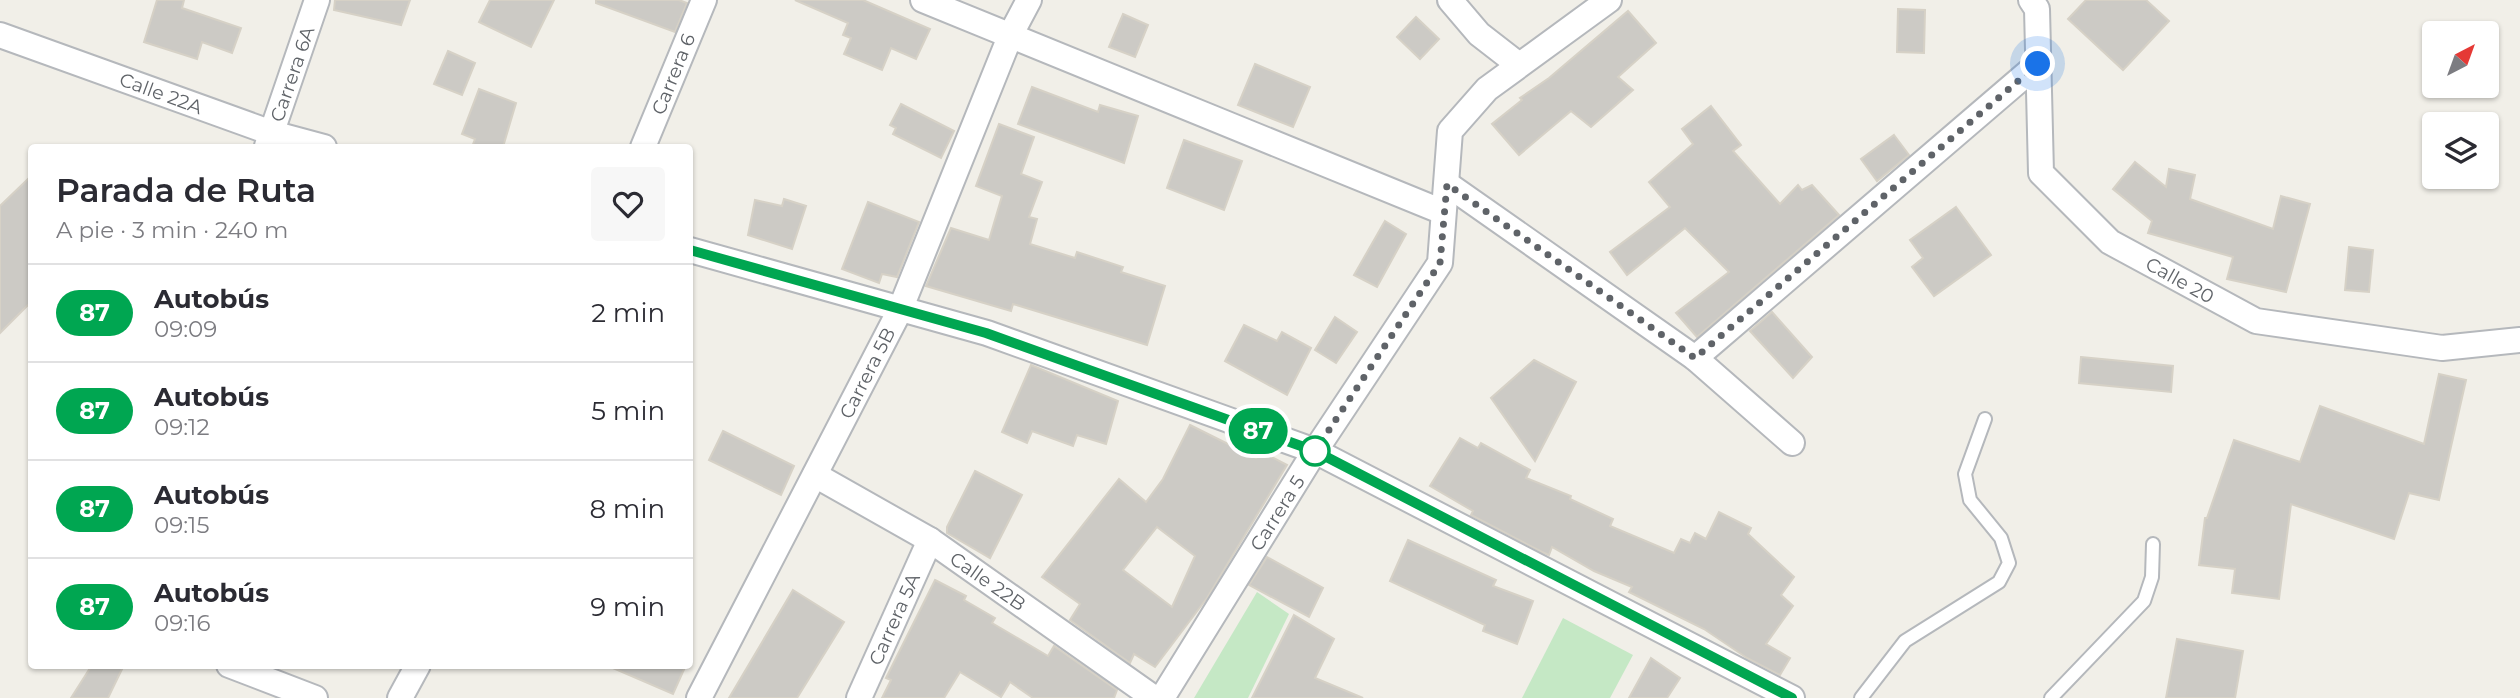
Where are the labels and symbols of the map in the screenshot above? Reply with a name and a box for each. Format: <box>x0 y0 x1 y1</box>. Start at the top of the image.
north arrow <box>2422 21 2499 98</box>
street label: Carrera 6A <box>265 23 320 125</box>
street label: Carrera 6 <box>647 30 700 118</box>
your location <box>2020 46 2055 81</box>
street label: Calle 22A <box>116 68 206 119</box>
street label: Calle 20 <box>2142 252 2218 309</box>
street label: Carrera 5B <box>835 324 900 423</box>
line badge: 87 <box>1226 408 1290 454</box>
unlabelled marker <box>1300 436 1330 466</box>
street label: Carrera 5 <box>1245 471 1310 555</box>
street label: Calle 22B <box>945 547 1030 616</box>
street label: Carrera 5A <box>864 569 925 669</box>

